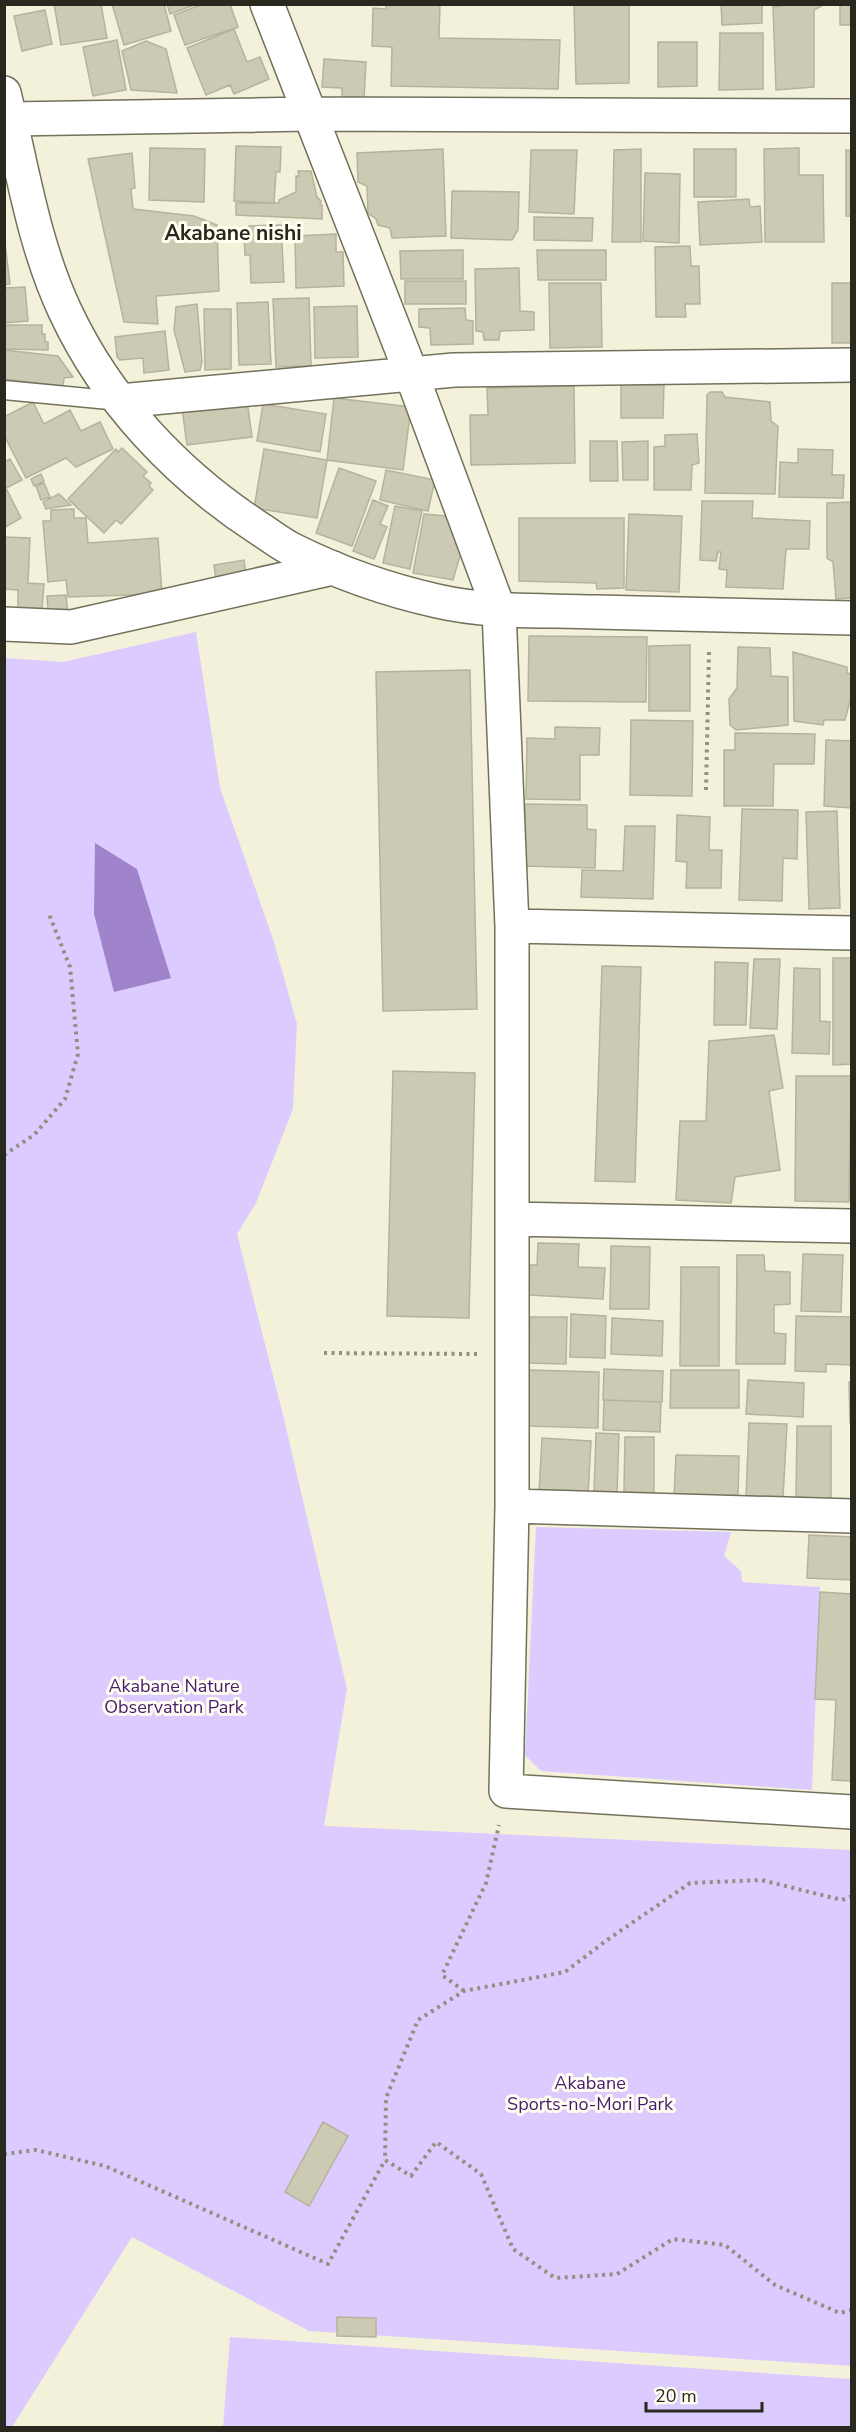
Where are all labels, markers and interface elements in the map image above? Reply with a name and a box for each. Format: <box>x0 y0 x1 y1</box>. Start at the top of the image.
district label: Akabane nishi <box>164 219 302 247</box>
park label: Akabane Nature Observation Park <box>104 1674 245 1719</box>
park label: Akabane Sports-no-Mori Park <box>507 2071 674 2116</box>
scale bar <box>646 2375 762 2413</box>
text: 20 m <box>655 2384 697 2408</box>

